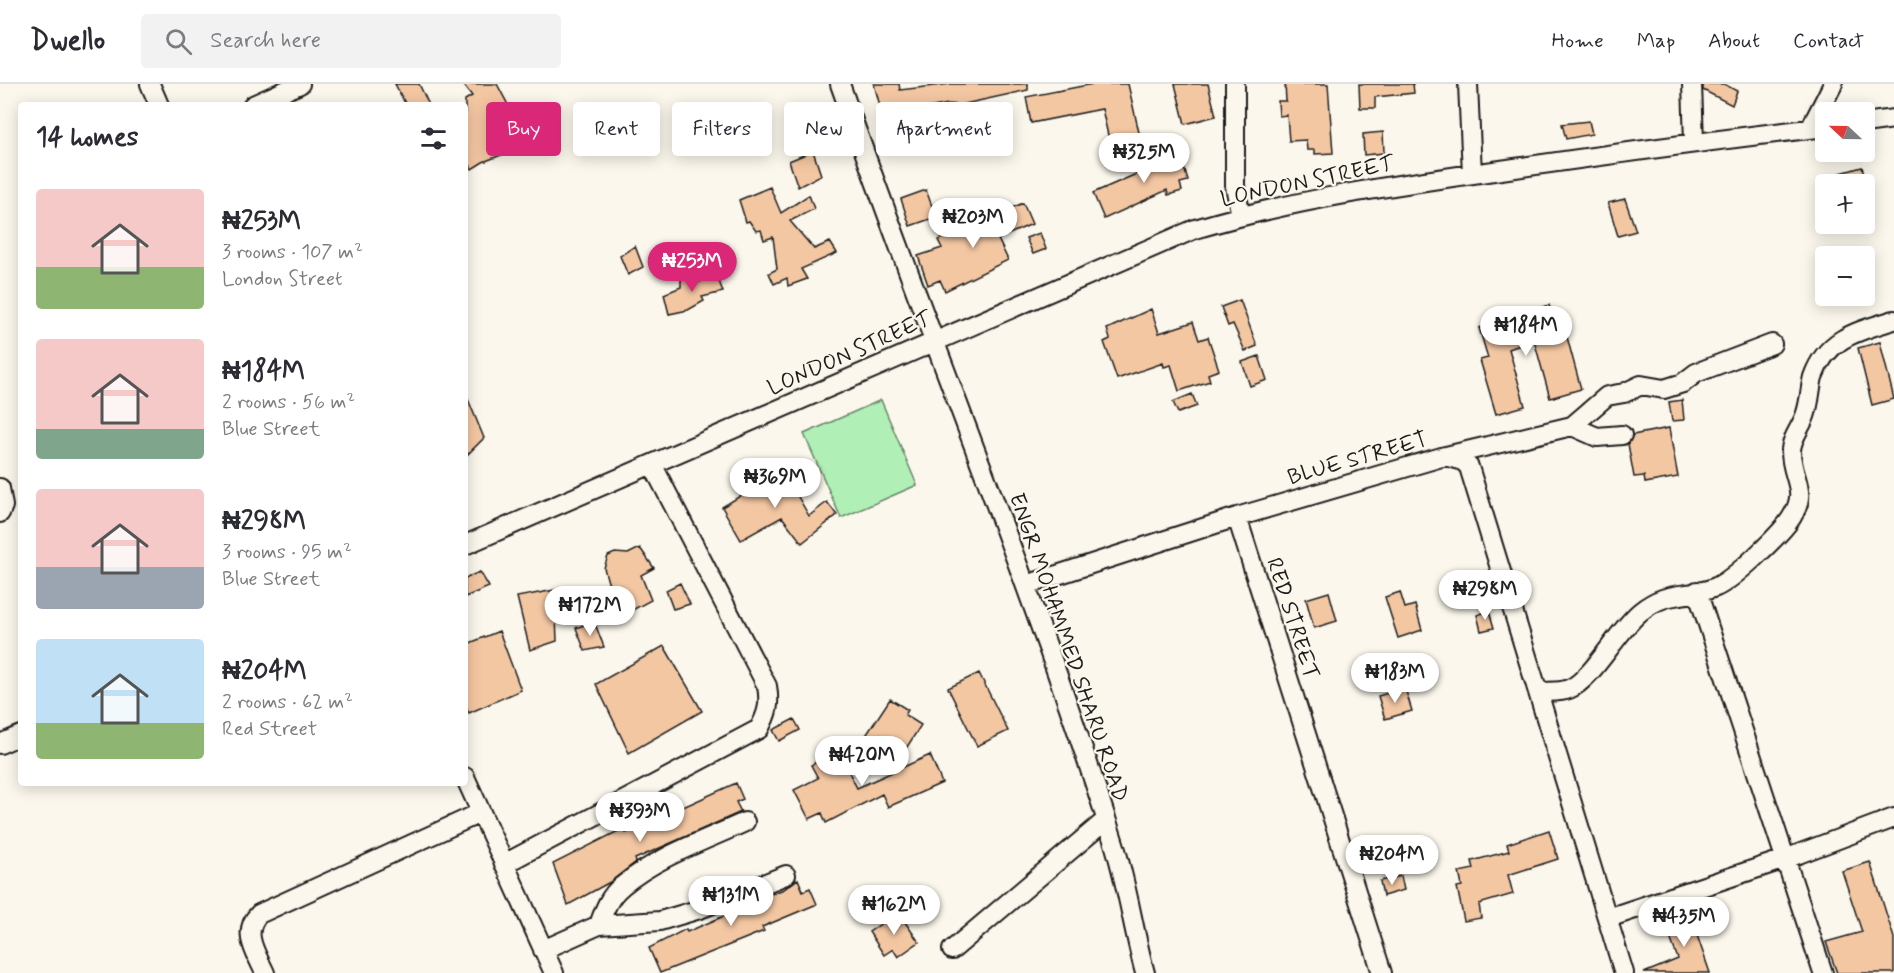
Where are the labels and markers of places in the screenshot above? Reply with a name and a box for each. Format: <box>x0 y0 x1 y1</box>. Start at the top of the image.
pin: ₦325M <box>1102 133 1186 184</box>
pin: ₦203M <box>931 198 1015 249</box>
pin: ₦253M <box>650 242 734 293</box>
pin: ₦184M <box>1484 306 1568 357</box>
pin: ₦369M <box>733 458 817 509</box>
pin: ₦298M <box>1443 570 1527 621</box>
pin: ₦172M <box>548 586 632 637</box>
pin: ₦183M <box>1353 653 1437 704</box>
pin: ₦420M <box>820 736 904 787</box>
pin: ₦393M <box>598 792 682 843</box>
pin: ₦204M <box>1350 835 1434 886</box>
pin: ₦131M <box>689 876 773 927</box>
pin: ₦162M <box>852 885 936 936</box>
pin: ₦435M <box>1642 897 1726 948</box>

